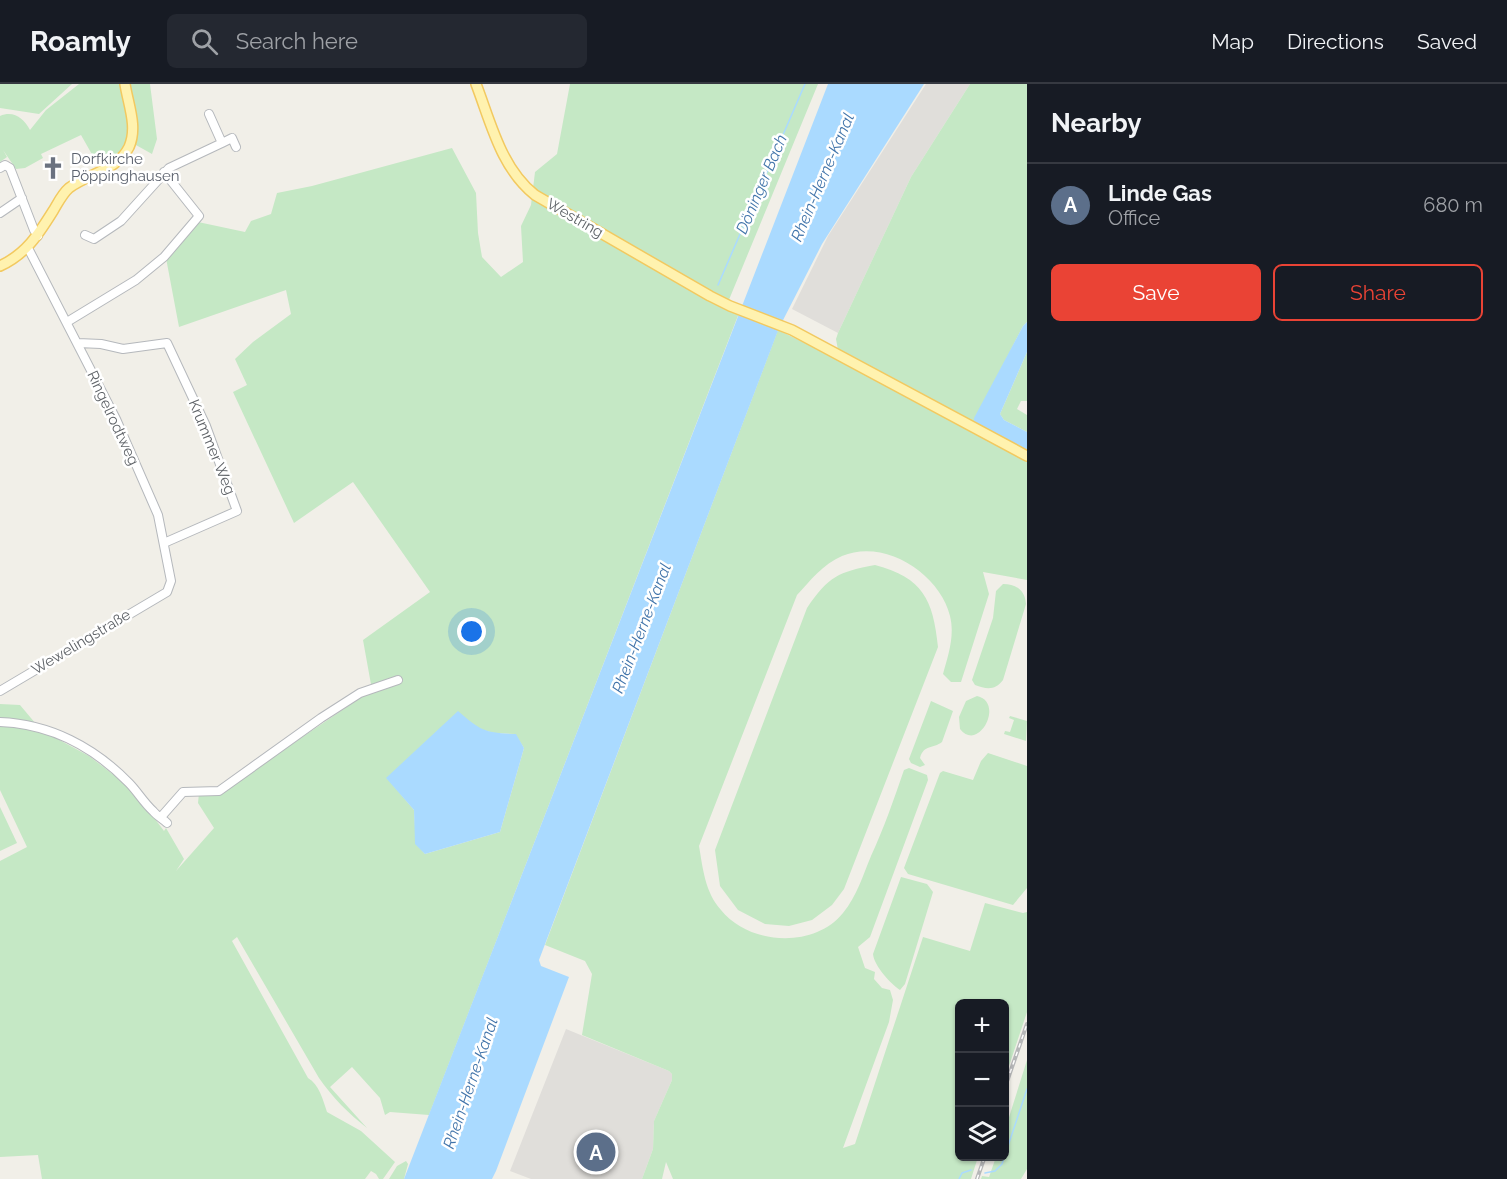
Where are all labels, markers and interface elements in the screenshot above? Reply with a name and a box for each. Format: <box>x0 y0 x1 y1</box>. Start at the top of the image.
search box <box>167 14 587 68</box>
text: Roamly <box>30 25 131 58</box>
icon: search <box>188 25 221 58</box>
text: Search here <box>236 28 358 54</box>
text: Map <box>1211 29 1254 54</box>
text: Directions <box>1287 29 1384 54</box>
text: Saved <box>1417 29 1477 54</box>
text: Nearby <box>1051 108 1141 138</box>
water label: Rhein-Herne-Kanal <box>787 110 858 244</box>
water label: Döninger Bach <box>732 132 791 237</box>
place label: Dorfkirche Pöppinghausen <box>71 150 180 185</box>
church icon: Dorfkirche Pöppinghausen <box>40 155 66 181</box>
text: Linde Gas <box>1108 180 1212 206</box>
text: A <box>1064 193 1077 217</box>
text: 680 m <box>1423 193 1483 217</box>
street label: Westring <box>544 195 606 241</box>
text: Office <box>1108 206 1160 230</box>
button: Save <box>1051 264 1261 321</box>
button: Share <box>1273 264 1483 321</box>
street label: Ringelrodtweg <box>83 368 143 468</box>
street label: Krummer Weg <box>185 397 239 497</box>
water label: Rhein-Herne-Kanal <box>608 561 675 696</box>
street label: Wewelingstraße <box>28 605 134 679</box>
your location <box>457 617 486 646</box>
map controls <box>955 999 1009 1161</box>
button: + <box>955 999 1009 1053</box>
water label: Rhein-Herne-Kanal <box>439 1015 502 1151</box>
button: − <box>955 1053 1009 1107</box>
button: layers <box>955 1107 1009 1161</box>
pin: A <box>576 1130 616 1174</box>

